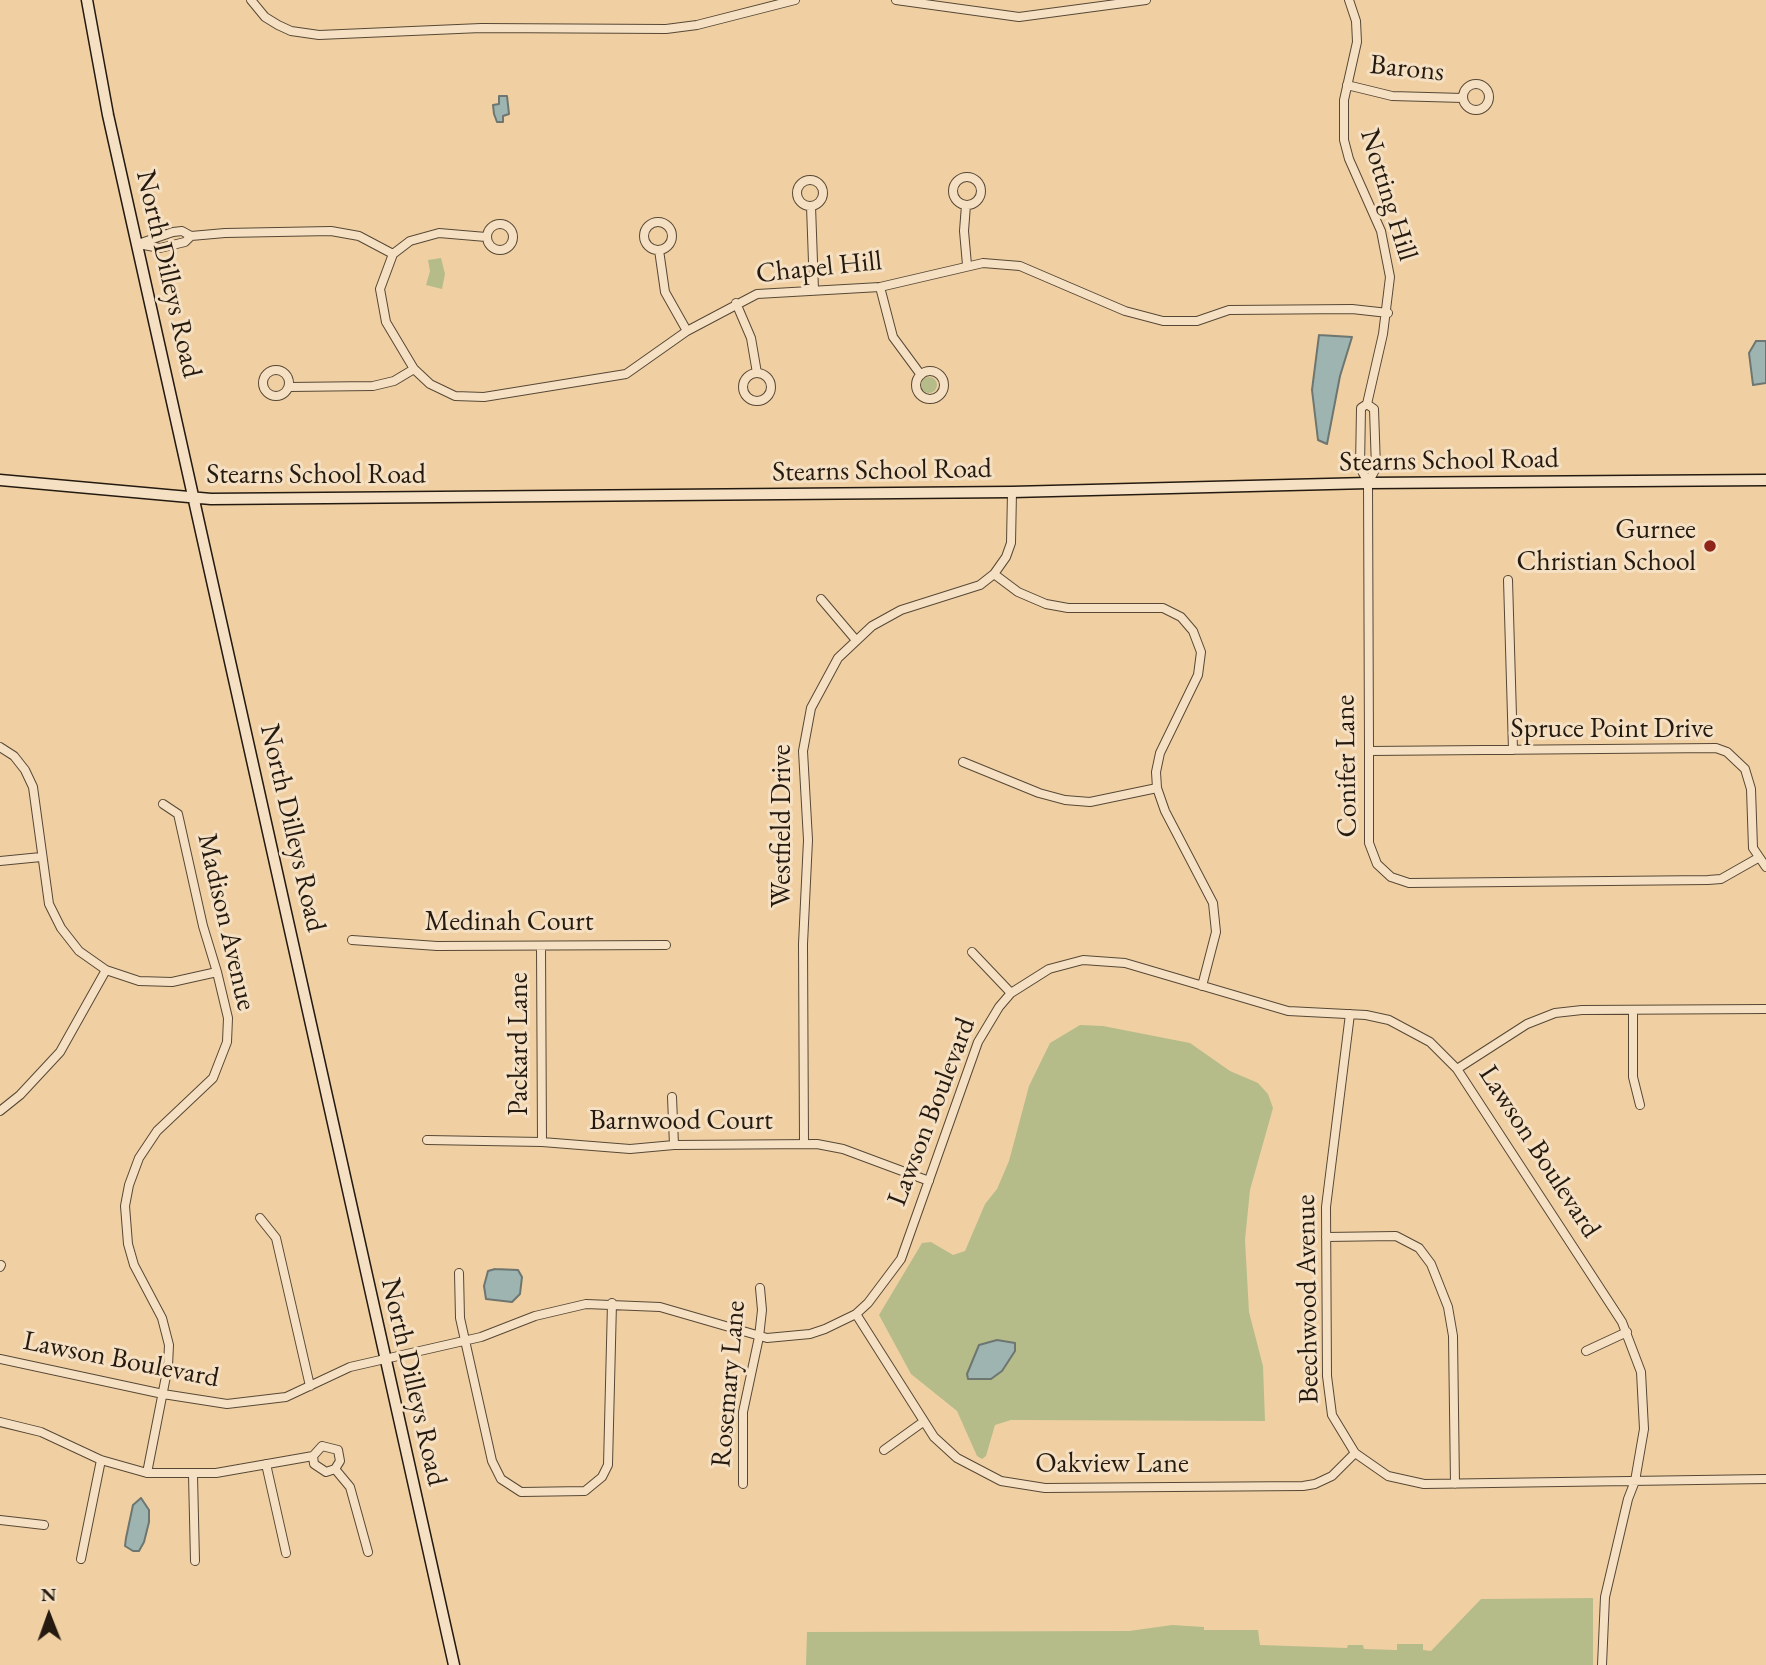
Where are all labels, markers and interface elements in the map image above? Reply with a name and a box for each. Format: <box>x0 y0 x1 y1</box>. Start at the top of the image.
street label: Barons <box>1368 48 1446 90</box>
street label: Notting Hill <box>1352 125 1424 265</box>
street label: North Dilleys Road <box>128 167 208 381</box>
street label: Chapel Hill <box>754 245 884 291</box>
street label: Stearns School Road <box>1339 442 1559 480</box>
street label: Stearns School Road <box>772 452 992 490</box>
street label: Stearns School Road <box>206 458 426 492</box>
place label: Gurnee Christian School <box>1516 513 1696 579</box>
marker: Gurnee Christian School <box>1702 538 1718 554</box>
street label: Conifer Lane <box>1329 694 1365 838</box>
street label: Spruce Point Drive <box>1511 712 1713 746</box>
street label: North Dilleys Road <box>252 721 332 935</box>
street label: Westfield Drive <box>765 744 799 908</box>
street label: Madison Avenue <box>189 830 263 1014</box>
street label: Medinah Court <box>425 905 593 939</box>
street label: Packard Lane <box>502 972 536 1116</box>
street label: Lawson Boulevard <box>881 1013 983 1211</box>
street label: Lawson Boulevard <box>1471 1060 1607 1244</box>
street label: Barnwood Court <box>589 1104 773 1138</box>
street label: Beechwood Avenue <box>1289 1194 1327 1404</box>
street label: North Dilleys Road <box>373 1275 453 1489</box>
street label: Rosemary Lane <box>705 1299 753 1469</box>
street label: Lawson Boulevard <box>20 1325 222 1395</box>
street label: Oakview Lane <box>1035 1447 1189 1481</box>
north arrow <box>14 1581 84 1651</box>
text: N <box>41 1582 57 1607</box>

